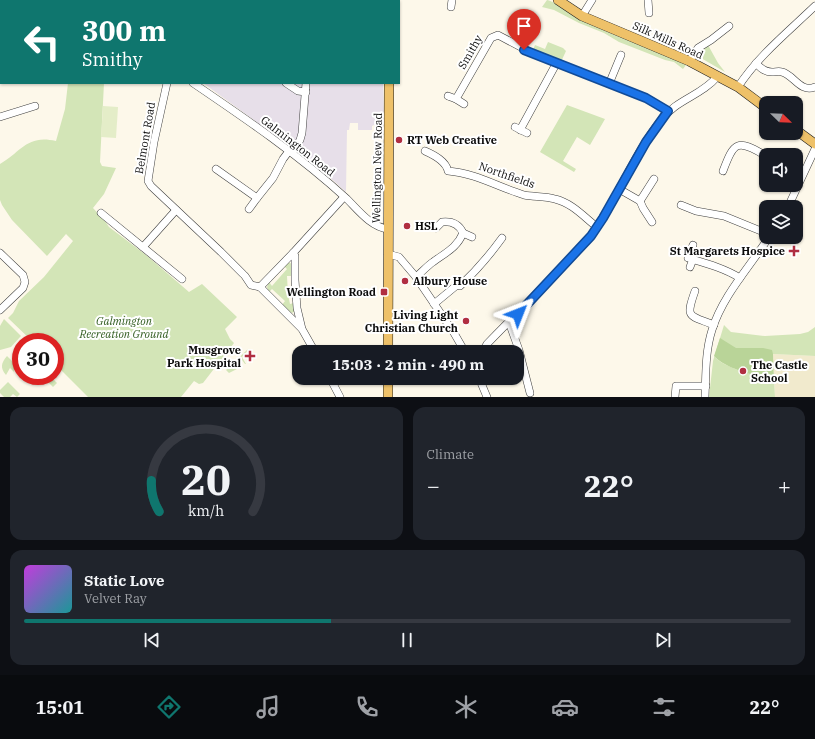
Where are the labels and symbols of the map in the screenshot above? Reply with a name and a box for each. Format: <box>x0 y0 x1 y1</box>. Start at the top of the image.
pin <box>507 9 541 50</box>
street label: Silk Mills Road <box>630 18 706 62</box>
street label: Smithy <box>455 32 485 71</box>
north arrow <box>759 96 803 140</box>
street label: Belmont Road <box>132 101 158 175</box>
street label: Wellington New Road <box>369 112 385 223</box>
street label: Galmington Road <box>258 113 338 179</box>
place label: RT Web Creative <box>407 133 497 147</box>
marker: RT Web Creative <box>394 135 404 145</box>
street label: Northfields <box>477 159 537 191</box>
place label: HSL <box>415 219 438 233</box>
marker: HSL <box>402 221 412 231</box>
place label: St Margarets Hospice <box>670 244 785 258</box>
marker: St Margarets Hospice <box>788 245 800 257</box>
place label: Albury House <box>413 274 487 288</box>
marker: Albury House <box>400 276 410 286</box>
place label: Wellington Road <box>287 285 376 299</box>
marker: Wellington Road <box>379 287 389 297</box>
position arrow <box>497 293 539 335</box>
place label: Living Light Christian Church <box>365 308 458 335</box>
park label: Galmington Recreation Ground <box>78 314 170 341</box>
marker: Living Light Christian Church <box>461 316 471 326</box>
speed limit sign: 30 <box>12 333 64 385</box>
place label: Musgrove Park Hospital <box>167 343 241 370</box>
marker: Musgrove Park Hospital <box>244 350 256 362</box>
place label: The Castle School <box>751 358 808 385</box>
marker: The Castle School <box>738 366 748 376</box>

